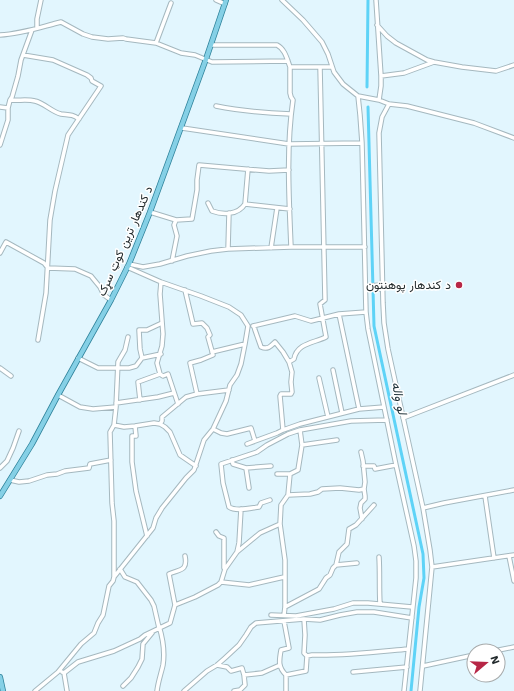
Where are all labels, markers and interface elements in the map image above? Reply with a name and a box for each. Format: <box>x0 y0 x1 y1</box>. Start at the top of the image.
street label: د کندهار ترين کوټ سړک <box>94 183 157 299</box>
place label: د کندهار پوهنتون <box>366 278 451 293</box>
marker: د کندهار پوهنتون <box>454 280 464 290</box>
water label: لو واله <box>388 380 411 417</box>
north arrow <box>466 643 506 683</box>
text: N <box>488 654 502 666</box>

